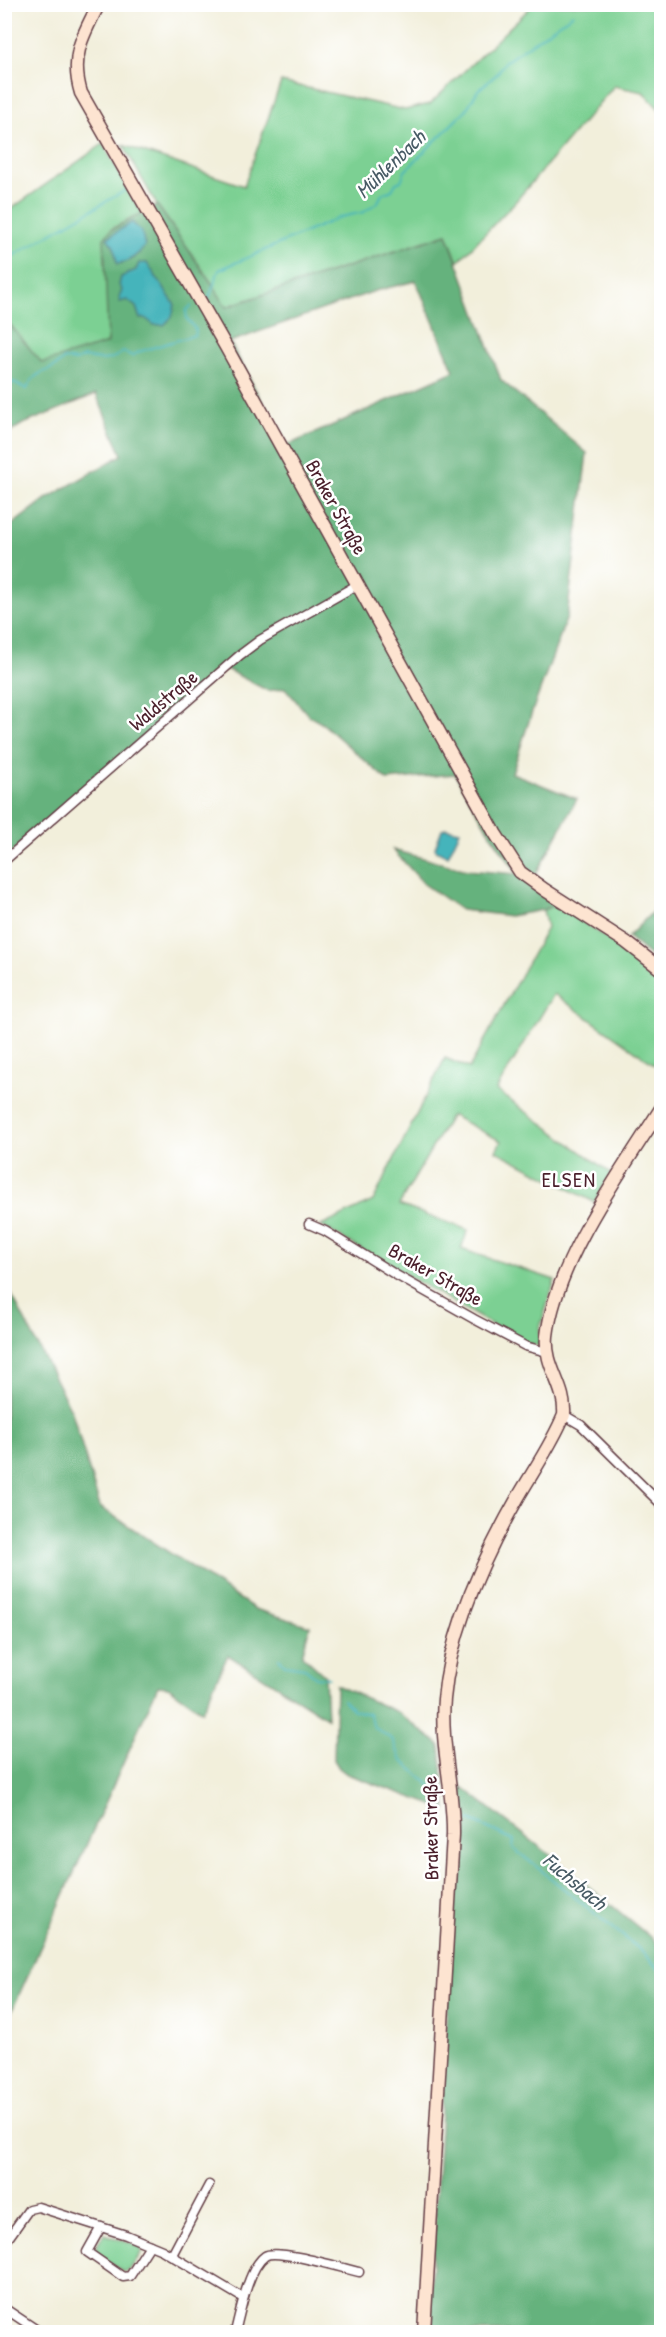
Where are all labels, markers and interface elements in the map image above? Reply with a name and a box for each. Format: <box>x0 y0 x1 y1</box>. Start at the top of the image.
water label: Mühlenbach <box>349 123 432 205</box>
street label: Braker Straße <box>300 455 374 559</box>
street label: Waldstraße <box>123 663 203 737</box>
district label: ELSEN <box>542 1165 596 1194</box>
street label: Braker Straße <box>384 1236 488 1312</box>
street label: Braker Straße <box>416 1776 444 1880</box>
water label: Fuchsbach <box>537 1846 614 1917</box>

